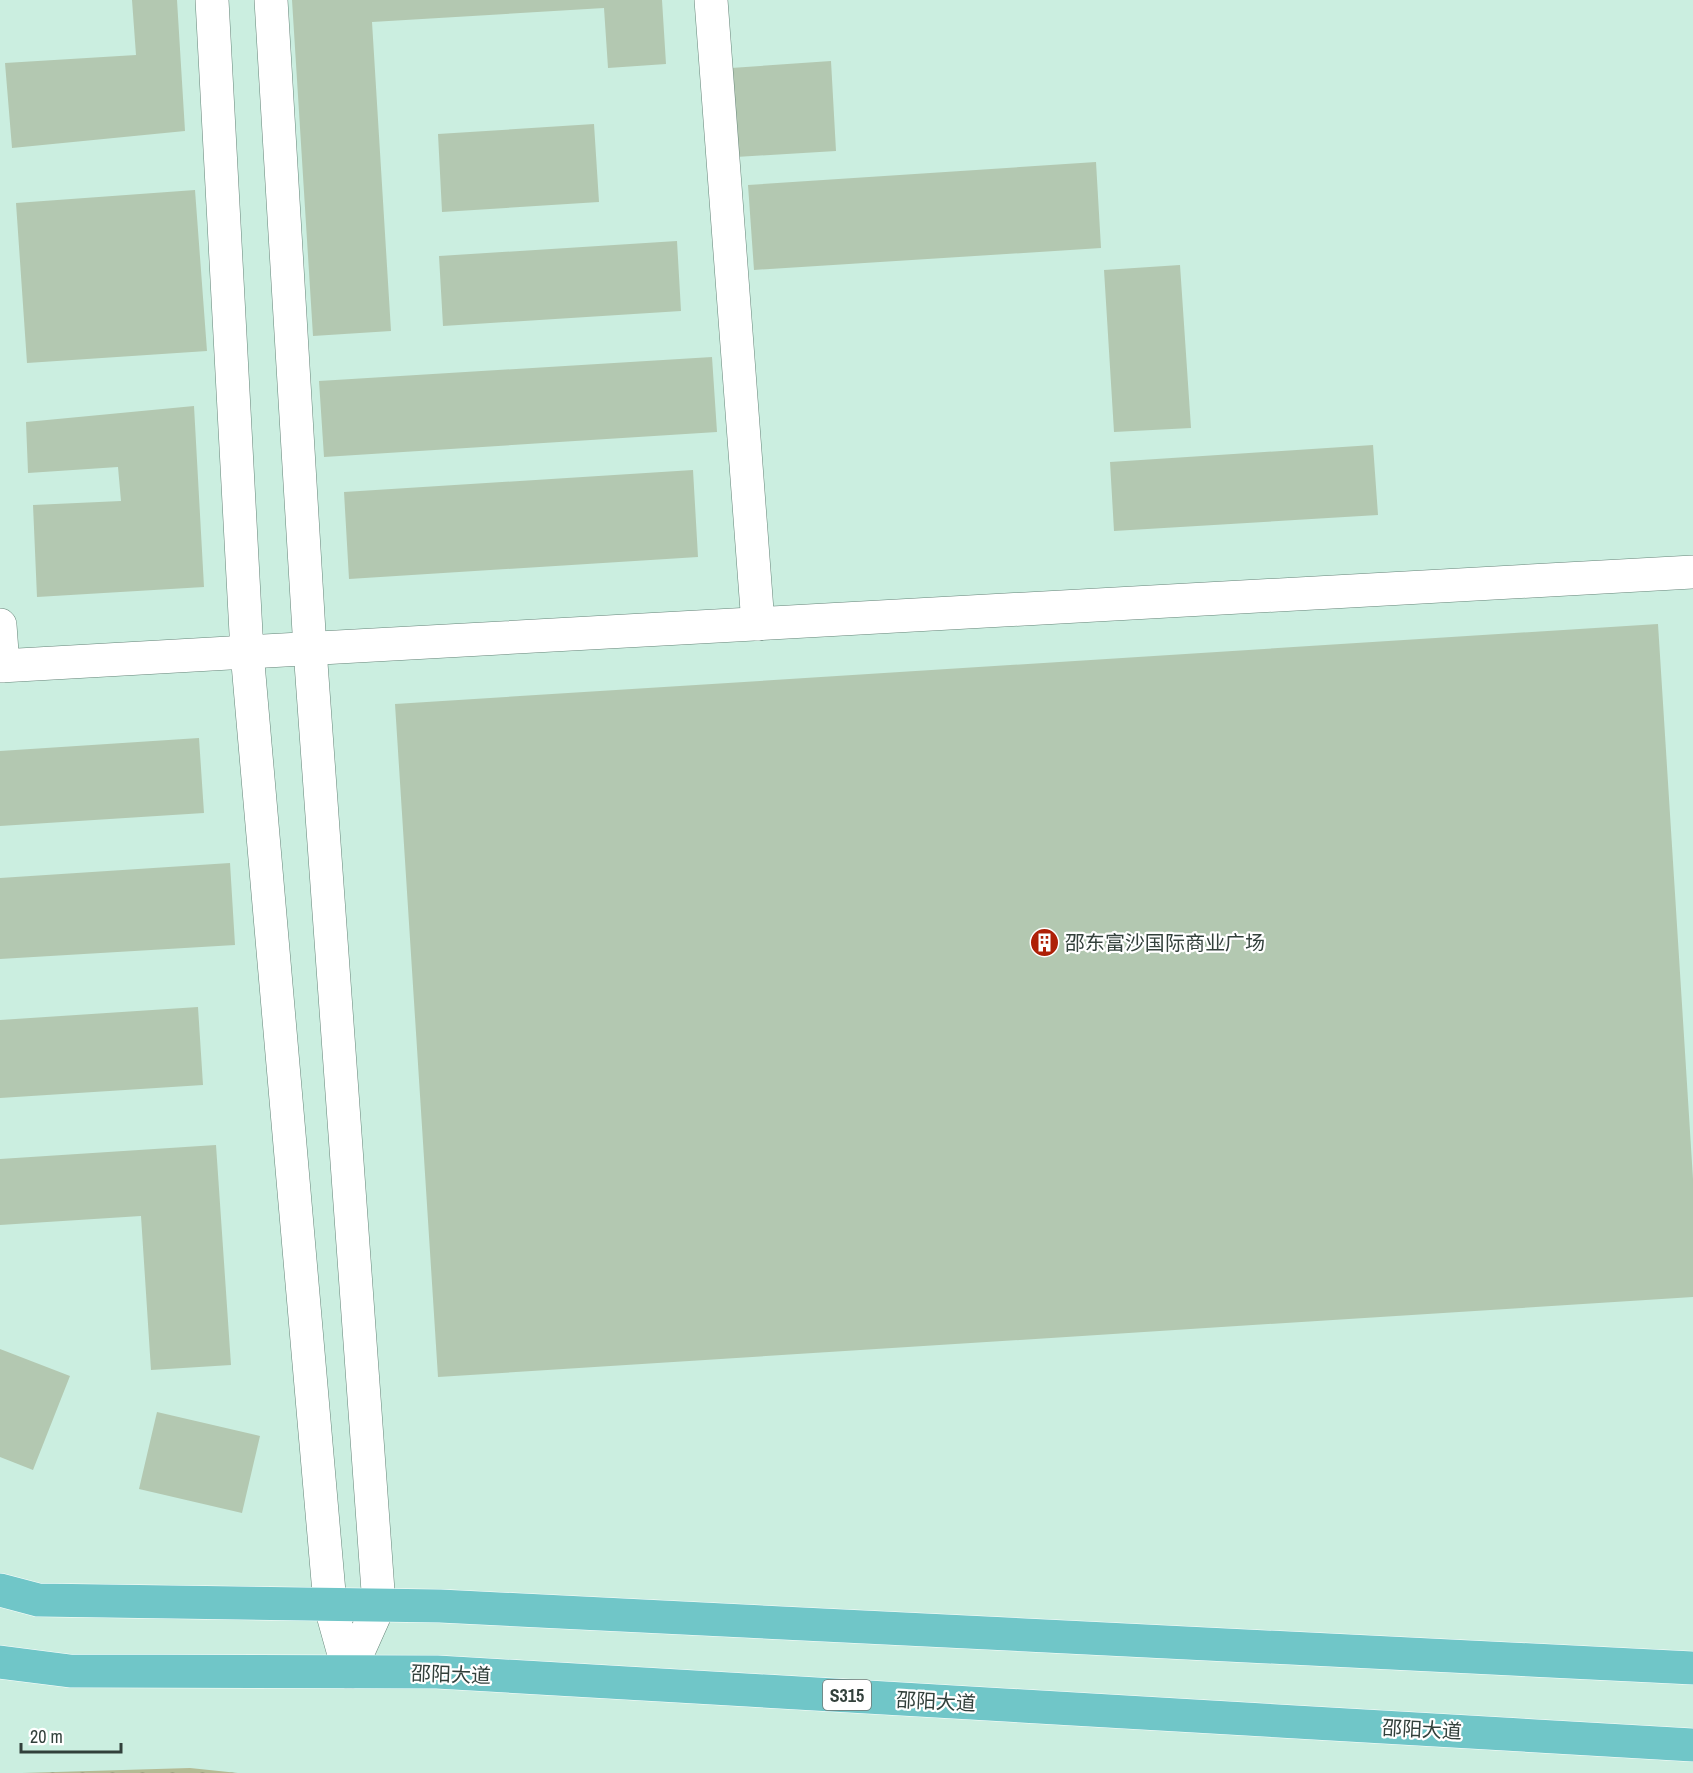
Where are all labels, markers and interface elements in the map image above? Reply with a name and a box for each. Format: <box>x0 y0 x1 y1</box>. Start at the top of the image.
building icon: 邵东富沙国际商业广场 <box>1028 926 1060 958</box>
place label: 邵东富沙国际商业广场 <box>1065 929 1265 956</box>
street label: 邵阳大道 <box>411 1659 491 1689</box>
road number: S315 <box>823 1680 871 1710</box>
street label: 邵阳大道 <box>895 1685 977 1717</box>
street label: 邵阳大道 <box>1381 1713 1463 1745</box>
scale bar <box>21 1716 122 1754</box>
text: 20 m <box>30 1724 63 1749</box>

